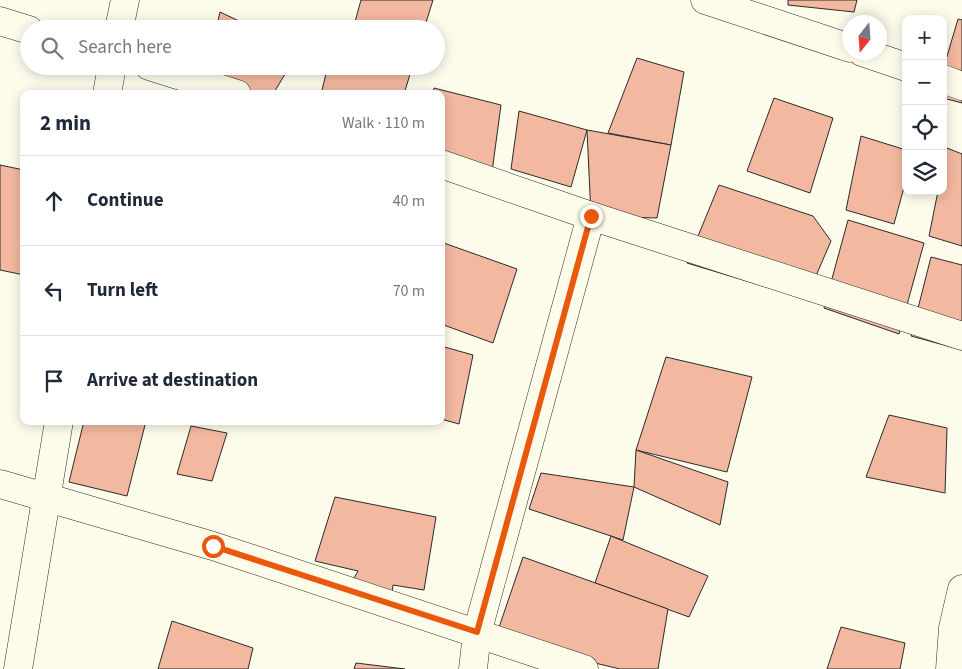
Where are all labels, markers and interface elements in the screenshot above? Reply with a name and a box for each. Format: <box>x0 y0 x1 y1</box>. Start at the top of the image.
north arrow <box>842 15 887 60</box>
map controls <box>902 15 947 195</box>
button: + <box>902 15 947 60</box>
search box <box>20 20 445 75</box>
icon: search <box>38 34 66 62</box>
text: Search here <box>78 34 172 61</box>
button: − <box>902 60 947 105</box>
button: locate <box>902 105 947 150</box>
text: 2 min <box>40 108 91 138</box>
text: Walk · 110 m <box>342 112 425 134</box>
button: layers <box>902 150 947 195</box>
icon: ahead <box>40 187 68 215</box>
text: Continue <box>87 187 164 214</box>
text: 40 m <box>393 190 425 212</box>
route end <box>580 205 603 228</box>
icon: left <box>40 277 68 305</box>
text: Turn left <box>87 277 158 304</box>
text: 70 m <box>393 280 425 302</box>
icon: arrive <box>40 367 68 395</box>
text: Arrive at destination <box>87 367 258 394</box>
route start <box>202 535 225 558</box>

